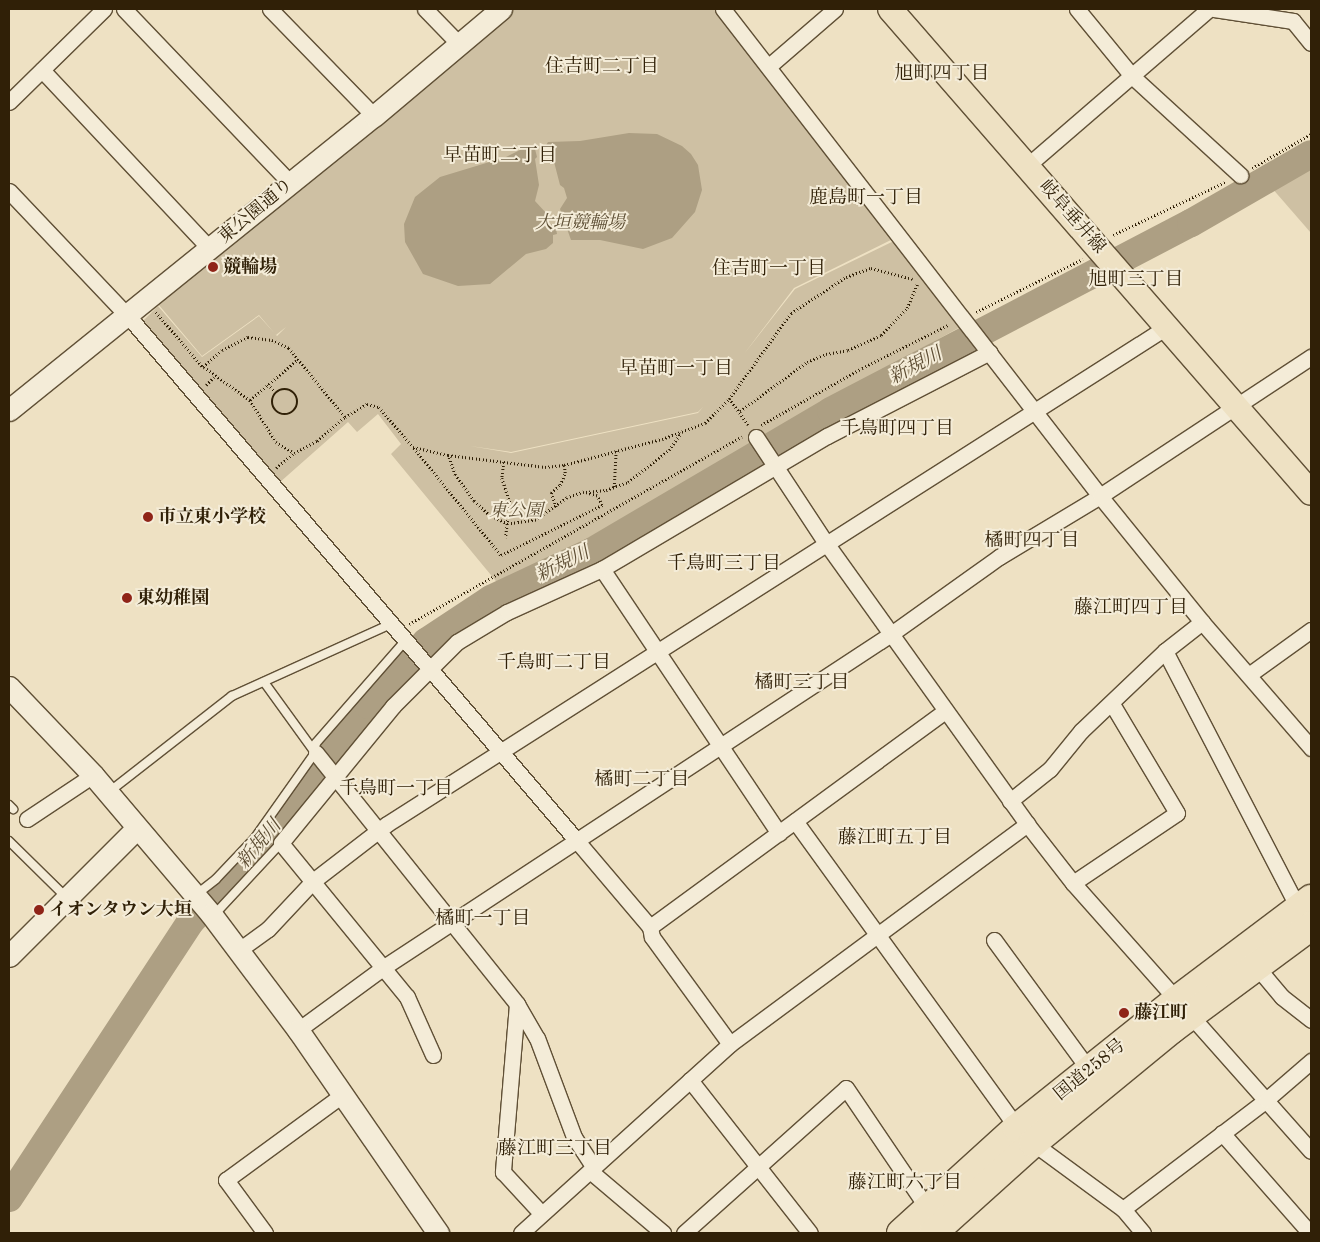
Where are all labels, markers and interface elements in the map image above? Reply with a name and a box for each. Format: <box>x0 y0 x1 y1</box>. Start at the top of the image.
district label: 住吉町二丁目 <box>545 57 659 79</box>
district label: 旭町四丁目 <box>895 64 989 86</box>
district label: 早苗町二丁目 <box>443 146 557 168</box>
street label: 東公園通り <box>215 174 297 248</box>
street label: 岐阜垂井線 <box>1034 176 1110 258</box>
district label: 鹿島町一丁目 <box>809 188 923 210</box>
park label: 大垣競輪場 <box>535 212 625 234</box>
place label: 競輪場 <box>223 256 277 278</box>
district label: 住吉町一丁目 <box>712 259 826 281</box>
marker: 競輪場 <box>207 261 219 273</box>
district label: 旭町三丁目 <box>1089 270 1183 292</box>
water label: 新規川 <box>885 344 947 390</box>
district label: 早苗町一丁目 <box>619 359 733 381</box>
district label: 千鳥町四丁目 <box>840 419 954 441</box>
park label: 東公園 <box>489 500 543 522</box>
place label: 市立東小学校 <box>158 506 266 528</box>
marker: 市立東小学校 <box>142 511 154 523</box>
district label: 橘町四丁目 <box>985 531 1079 553</box>
water label: 新規川 <box>532 542 594 588</box>
district label: 千鳥町三丁目 <box>667 554 781 576</box>
place label: 東幼稚園 <box>137 587 209 609</box>
marker: 東幼稚園 <box>121 592 133 604</box>
district label: 藤江町四丁目 <box>1074 598 1188 620</box>
district label: 千鳥町二丁目 <box>497 653 611 675</box>
district label: 橘町三丁目 <box>755 673 849 695</box>
district label: 橘町二丁目 <box>595 770 689 792</box>
district label: 千鳥町一丁目 <box>339 779 453 801</box>
water label: 新規川 <box>233 816 287 874</box>
district label: 藤江町五丁目 <box>838 828 952 850</box>
place label: イオンタウン大垣 <box>49 899 193 921</box>
marker: イオンタウン大垣 <box>33 904 45 916</box>
district label: 橘町一丁目 <box>436 909 530 931</box>
place label: 藤江町 <box>1134 1002 1188 1024</box>
marker: 藤江町 <box>1118 1007 1130 1019</box>
street label: 国道258号 <box>1050 1035 1130 1105</box>
district label: 藤江町三丁目 <box>498 1139 612 1161</box>
district label: 藤江町六丁目 <box>848 1173 962 1195</box>

